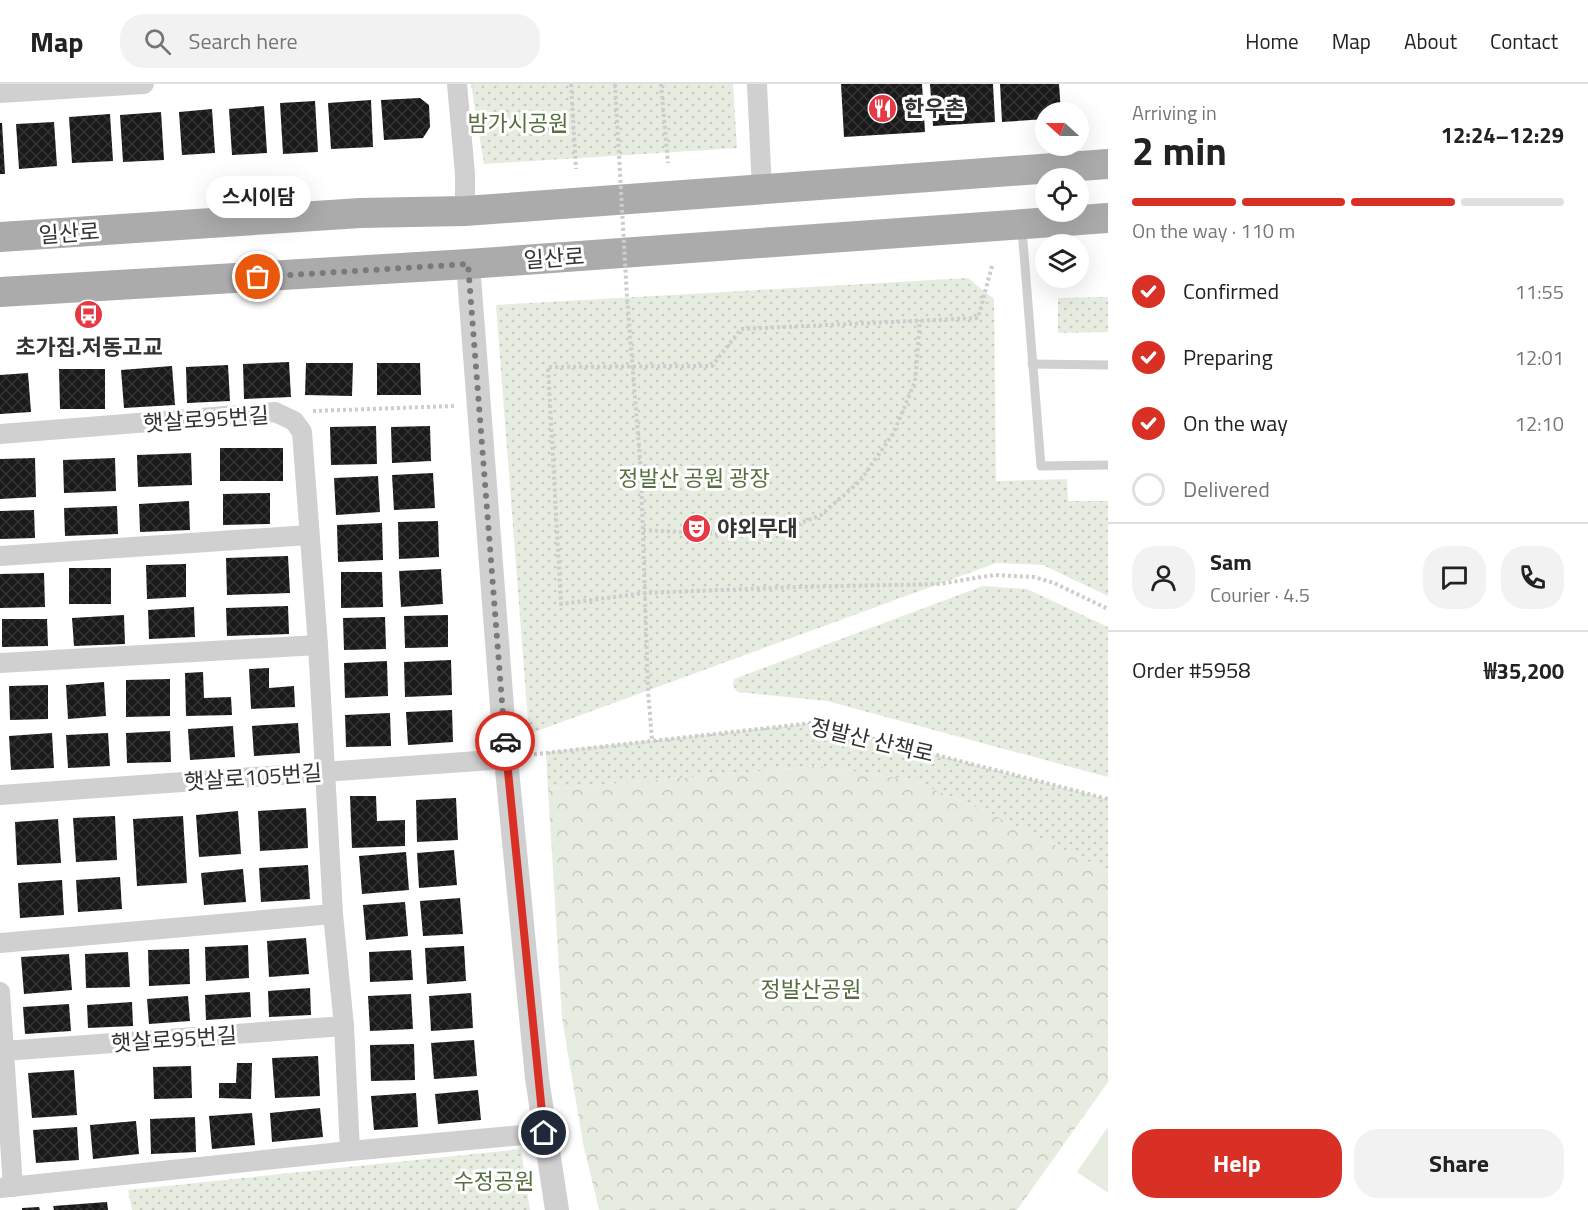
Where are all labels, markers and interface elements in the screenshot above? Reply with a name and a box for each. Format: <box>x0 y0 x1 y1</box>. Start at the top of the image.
search box <box>120 14 540 68</box>
text: Map <box>30 20 84 63</box>
text: Search here <box>189 24 298 58</box>
icon: search <box>141 25 174 58</box>
text: Home <box>1245 25 1299 57</box>
text: Map <box>1332 25 1371 57</box>
text: About <box>1404 25 1457 57</box>
text: Contact <box>1490 25 1558 57</box>
place label: 한우촌 <box>904 91 965 125</box>
restaurant icon: 한우촌 <box>867 92 899 124</box>
text: Arriving in <box>1132 97 1217 128</box>
north arrow <box>1035 102 1089 156</box>
map controls <box>1035 102 1089 288</box>
park label: 밤가시공원 <box>467 106 569 140</box>
text: 12:24–12:29 <box>1441 118 1564 152</box>
text: 2 min <box>1132 121 1227 180</box>
button: locate <box>1035 168 1089 222</box>
callout: 스시이담 <box>206 175 310 217</box>
text: 스시이담 <box>222 181 295 212</box>
street label: 일산로 <box>38 214 100 252</box>
text: On the way · 110 m <box>1132 215 1295 246</box>
button: layers <box>1035 234 1089 288</box>
street label: 일산로 <box>523 239 585 277</box>
pin <box>232 251 283 302</box>
icon: bag <box>241 260 274 293</box>
text: Confirmed <box>1183 274 1279 308</box>
icon: check <box>1132 275 1165 308</box>
text: 11:55 <box>1515 276 1564 307</box>
bus stop icon: 초가집.저동고교 <box>73 299 105 331</box>
place label: 초가집.저동고교 <box>15 330 163 364</box>
text: Preparing <box>1183 340 1273 374</box>
icon: check <box>1132 341 1165 374</box>
text: 12:01 <box>1515 342 1564 373</box>
street label: 햇살로95번길 <box>142 398 270 440</box>
text: On the way <box>1183 406 1288 440</box>
icon: check <box>1132 407 1165 440</box>
text: 12:10 <box>1515 408 1564 439</box>
park label: 정발산 공원 광장 <box>618 461 770 495</box>
text: Delivered <box>1183 472 1270 506</box>
place label: 야외무대 <box>717 511 798 545</box>
theatre icon: 야외무대 <box>680 512 712 544</box>
text: Sam <box>1210 545 1252 579</box>
button: person <box>1132 546 1195 609</box>
button: chat <box>1423 546 1486 609</box>
button: phone <box>1501 546 1564 609</box>
text: Courier · 4.5 <box>1210 579 1310 610</box>
text: Order #5958 <box>1132 653 1251 687</box>
text: ₩35,200 <box>1484 654 1564 688</box>
street label: 정발산 산책로 <box>807 709 937 771</box>
courier <box>475 711 535 771</box>
icon: car <box>489 725 522 758</box>
street label: 햇살로105번길 <box>183 755 323 799</box>
park label: 정발산공원 <box>760 972 862 1006</box>
street label: 햇살로95번길 <box>110 1018 238 1060</box>
pin <box>518 1107 569 1158</box>
icon: home <box>527 1116 560 1149</box>
button: Help <box>1132 1129 1342 1198</box>
button: Share <box>1354 1129 1564 1198</box>
park label: 수정공원 <box>454 1164 534 1198</box>

